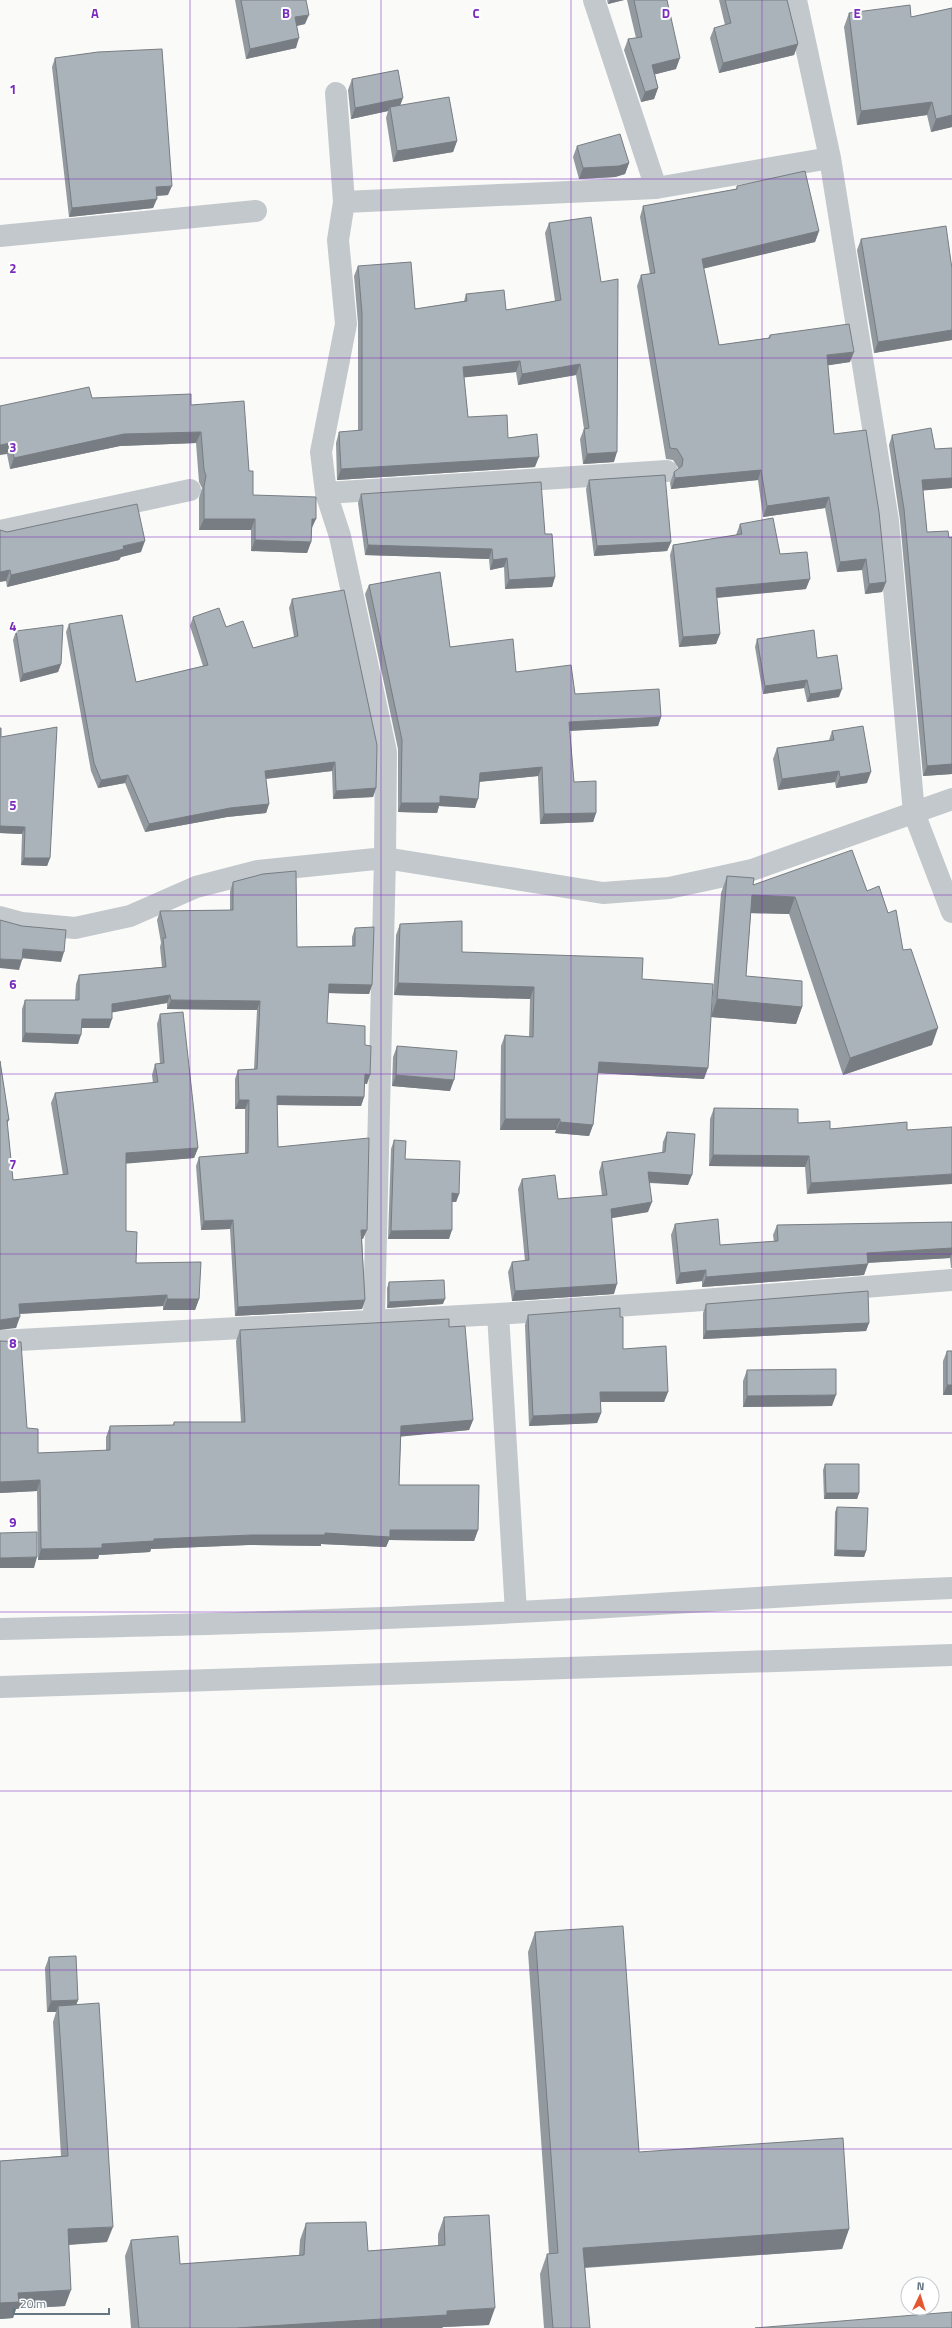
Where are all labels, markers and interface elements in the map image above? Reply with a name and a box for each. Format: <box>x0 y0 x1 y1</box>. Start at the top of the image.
text: A <box>91 3 99 23</box>
text: B <box>282 3 290 23</box>
text: C <box>472 3 480 23</box>
text: D <box>662 3 670 23</box>
text: E <box>853 3 861 23</box>
text: 1 <box>9 79 17 99</box>
text: 2 <box>9 258 17 278</box>
text: 3 <box>9 437 17 457</box>
text: 4 <box>9 616 17 636</box>
text: 5 <box>9 795 17 815</box>
text: 6 <box>9 974 17 994</box>
text: 7 <box>9 1154 17 1174</box>
text: 8 <box>9 1333 17 1353</box>
text: 9 <box>9 1512 17 1532</box>
north arrow <box>900 2276 940 2316</box>
text: N <box>916 2278 925 2294</box>
scale bar <box>14 2290 109 2316</box>
text: 20 m <box>20 2294 46 2313</box>

